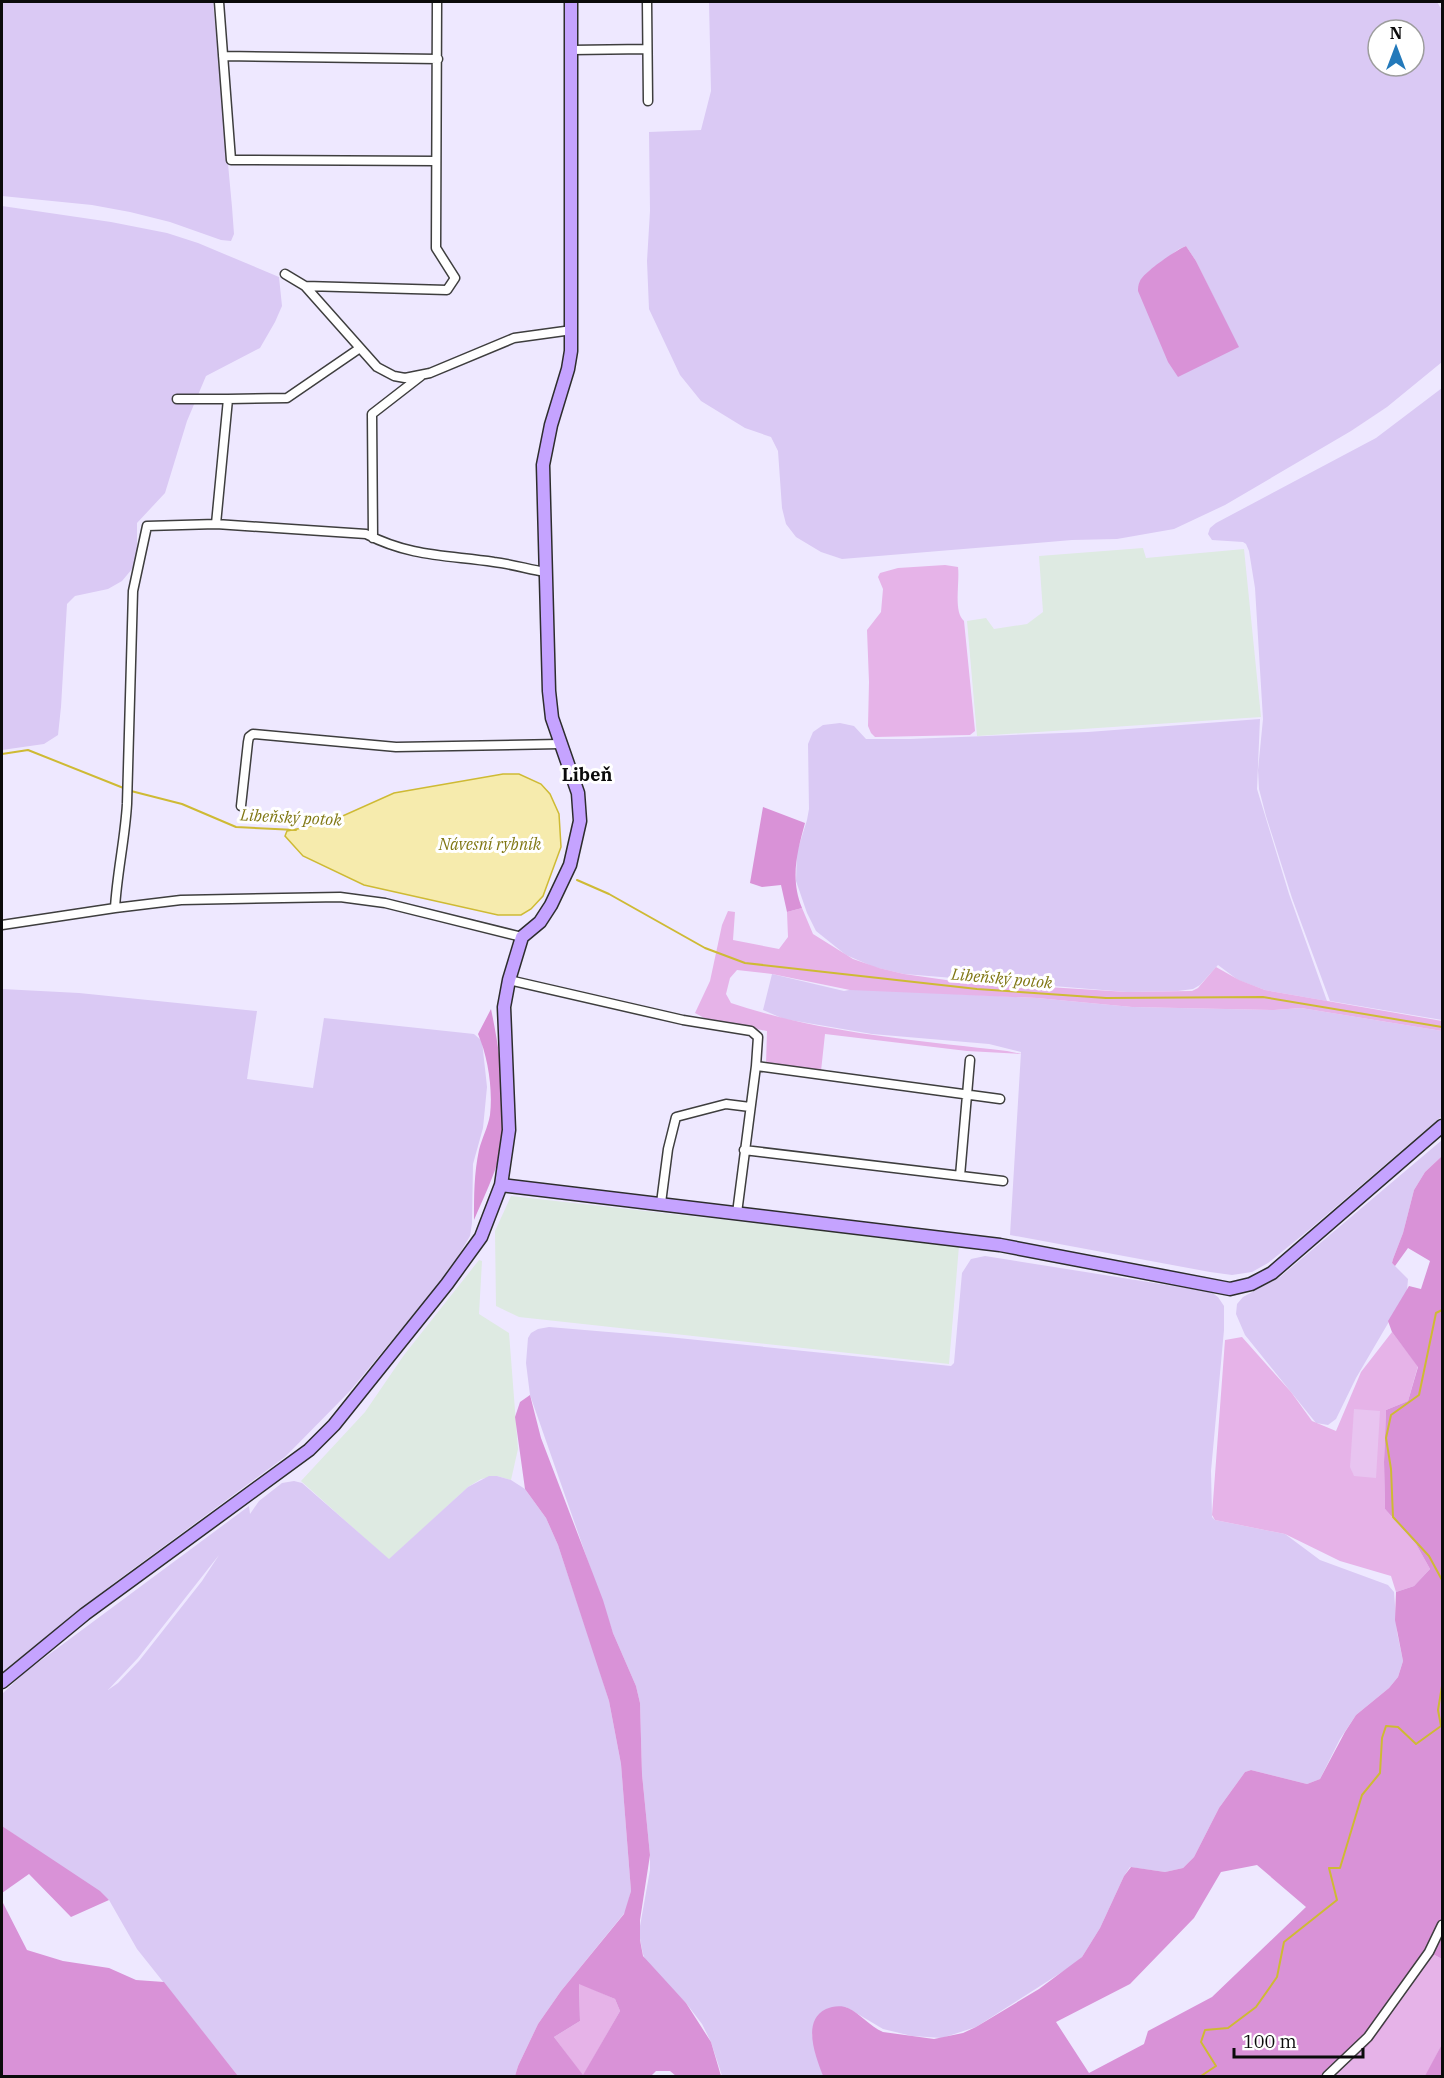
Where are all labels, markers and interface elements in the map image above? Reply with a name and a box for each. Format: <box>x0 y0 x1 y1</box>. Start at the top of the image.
north arrow <box>1366 18 1426 78</box>
text: N <box>1390 23 1402 43</box>
district label: Libeň <box>562 763 612 786</box>
water label: Libeňský potok <box>239 804 343 830</box>
water label: Návesní rybník <box>438 834 542 854</box>
water label: Libeňský potok <box>950 964 1054 992</box>
scale bar <box>1234 2021 1363 2059</box>
text: 100 m <box>1243 2030 1297 2053</box>

